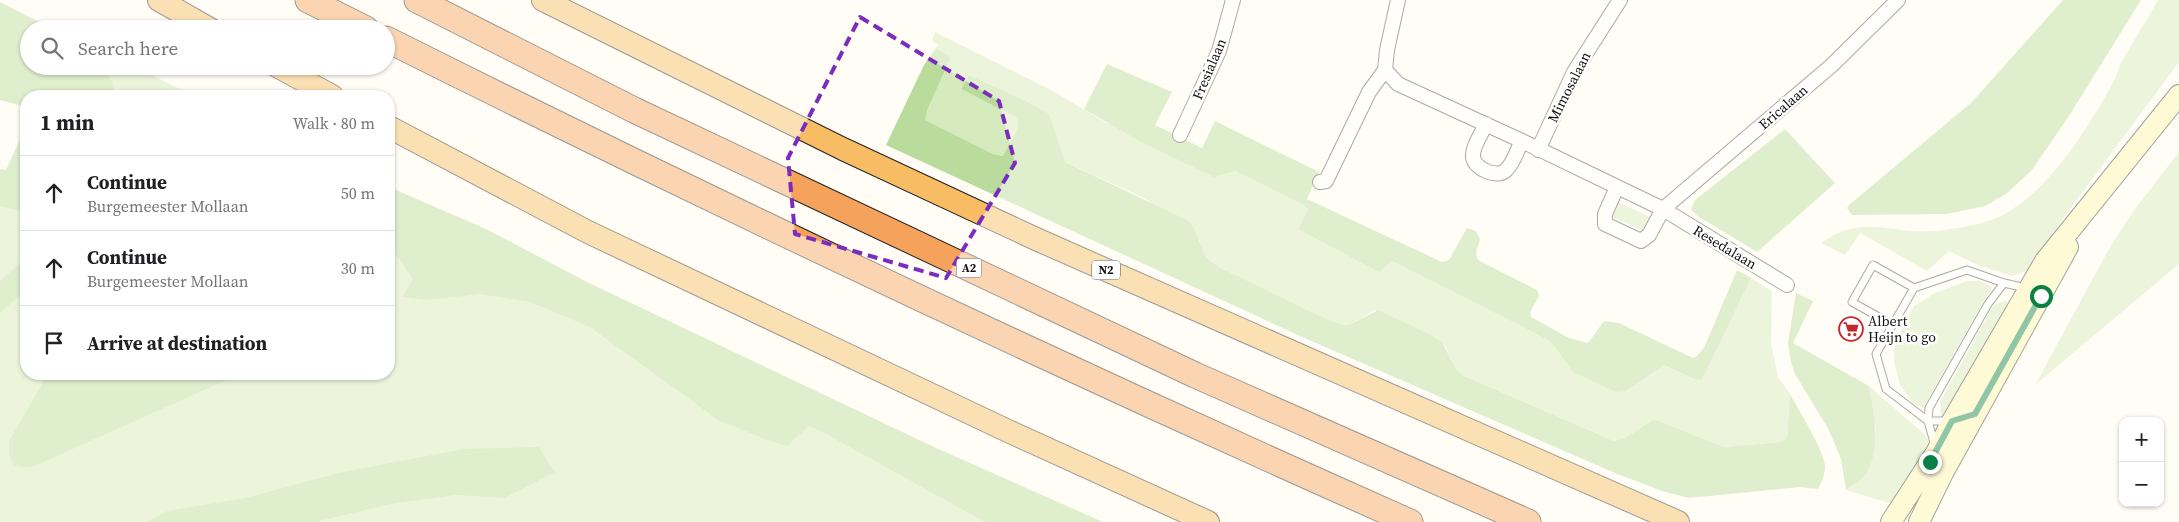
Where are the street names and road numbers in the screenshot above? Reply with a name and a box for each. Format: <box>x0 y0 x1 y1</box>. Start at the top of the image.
street label: Fresialaan <box>1187 35 1231 103</box>
street label: Mimosalaan <box>1543 48 1596 126</box>
street label: Ericalaan <box>1754 80 1812 134</box>
street label: Resedalaan <box>1689 220 1761 274</box>
road number: A2 <box>956 258 982 278</box>
road number: N2 <box>1092 260 1120 280</box>

